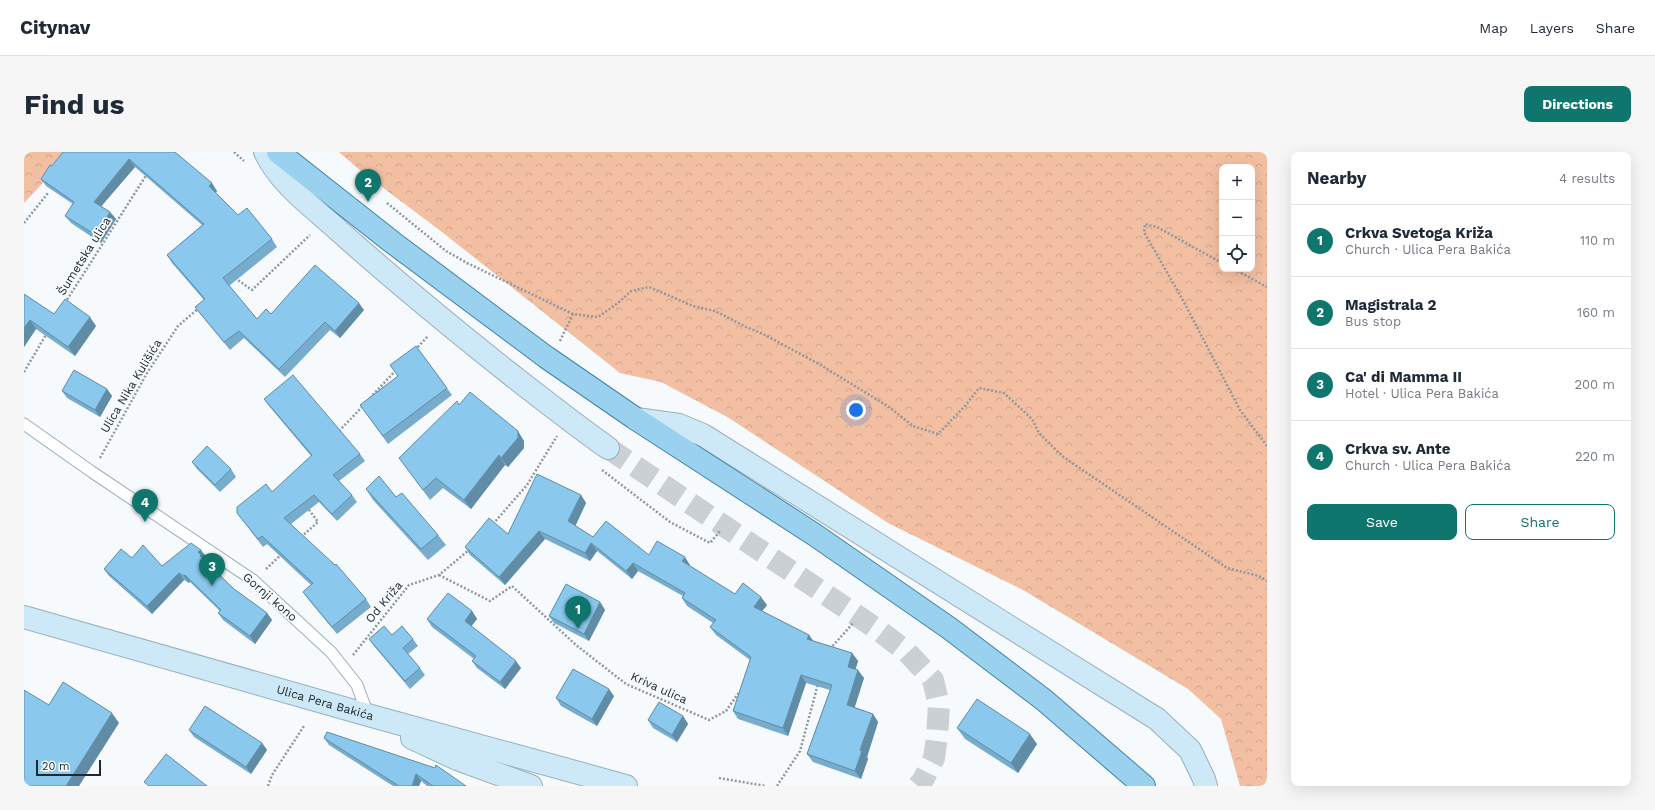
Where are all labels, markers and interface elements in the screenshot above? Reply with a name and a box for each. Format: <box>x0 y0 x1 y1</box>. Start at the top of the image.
text: Citynav <box>20 16 91 39</box>
text: Map <box>1479 20 1508 36</box>
text: Layers <box>1530 20 1574 36</box>
text: Share <box>1596 20 1635 36</box>
button: Directions <box>1524 86 1631 122</box>
text: Find us <box>24 88 124 121</box>
map controls <box>1219 164 1255 272</box>
button: + <box>1219 164 1255 200</box>
text: Nearby <box>1307 168 1366 188</box>
pin: 2 <box>355 169 381 202</box>
text: 4 results <box>1559 171 1615 186</box>
button: − <box>1219 200 1255 236</box>
street label: Šumetska ulica <box>54 214 114 298</box>
text: Crkva Svetoga Križa <box>1345 224 1493 242</box>
text: 1 <box>1317 233 1323 248</box>
text: 110 m <box>1580 233 1615 248</box>
button: locate <box>1219 236 1255 272</box>
text: Church · Ulica Pera Bakića <box>1345 242 1511 257</box>
text: Magistrala 2 <box>1345 296 1437 314</box>
text: 2 <box>1316 305 1324 320</box>
text: 160 m <box>1577 305 1615 320</box>
text: Bus stop <box>1345 314 1401 329</box>
street label: Ulica Nika Kulišića <box>98 336 165 435</box>
text: Ca' di Mamma II <box>1345 368 1462 386</box>
text: 3 <box>1316 377 1324 392</box>
text: 200 m <box>1574 377 1615 392</box>
text: Hotel · Ulica Pera Bakića <box>1345 386 1499 401</box>
your location <box>846 400 866 420</box>
text: Crkva sv. Ante <box>1345 440 1450 458</box>
text: 4 <box>1316 449 1324 464</box>
text: 220 m <box>1575 449 1615 464</box>
text: Church · Ulica Pera Bakića <box>1345 458 1511 473</box>
pin: 4 <box>132 489 158 522</box>
button: Save <box>1307 504 1457 540</box>
button: Share <box>1465 504 1615 540</box>
pin: 3 <box>199 553 225 586</box>
street label: Gornji kono <box>240 570 300 624</box>
street label: Od Križa <box>363 578 405 626</box>
pin: 1 <box>565 596 591 629</box>
street label: Kriva ulica <box>629 669 690 707</box>
street label: Ulica Pera Bakića <box>275 682 375 723</box>
scale bar <box>36 758 101 777</box>
text: 20 m <box>42 760 70 773</box>

